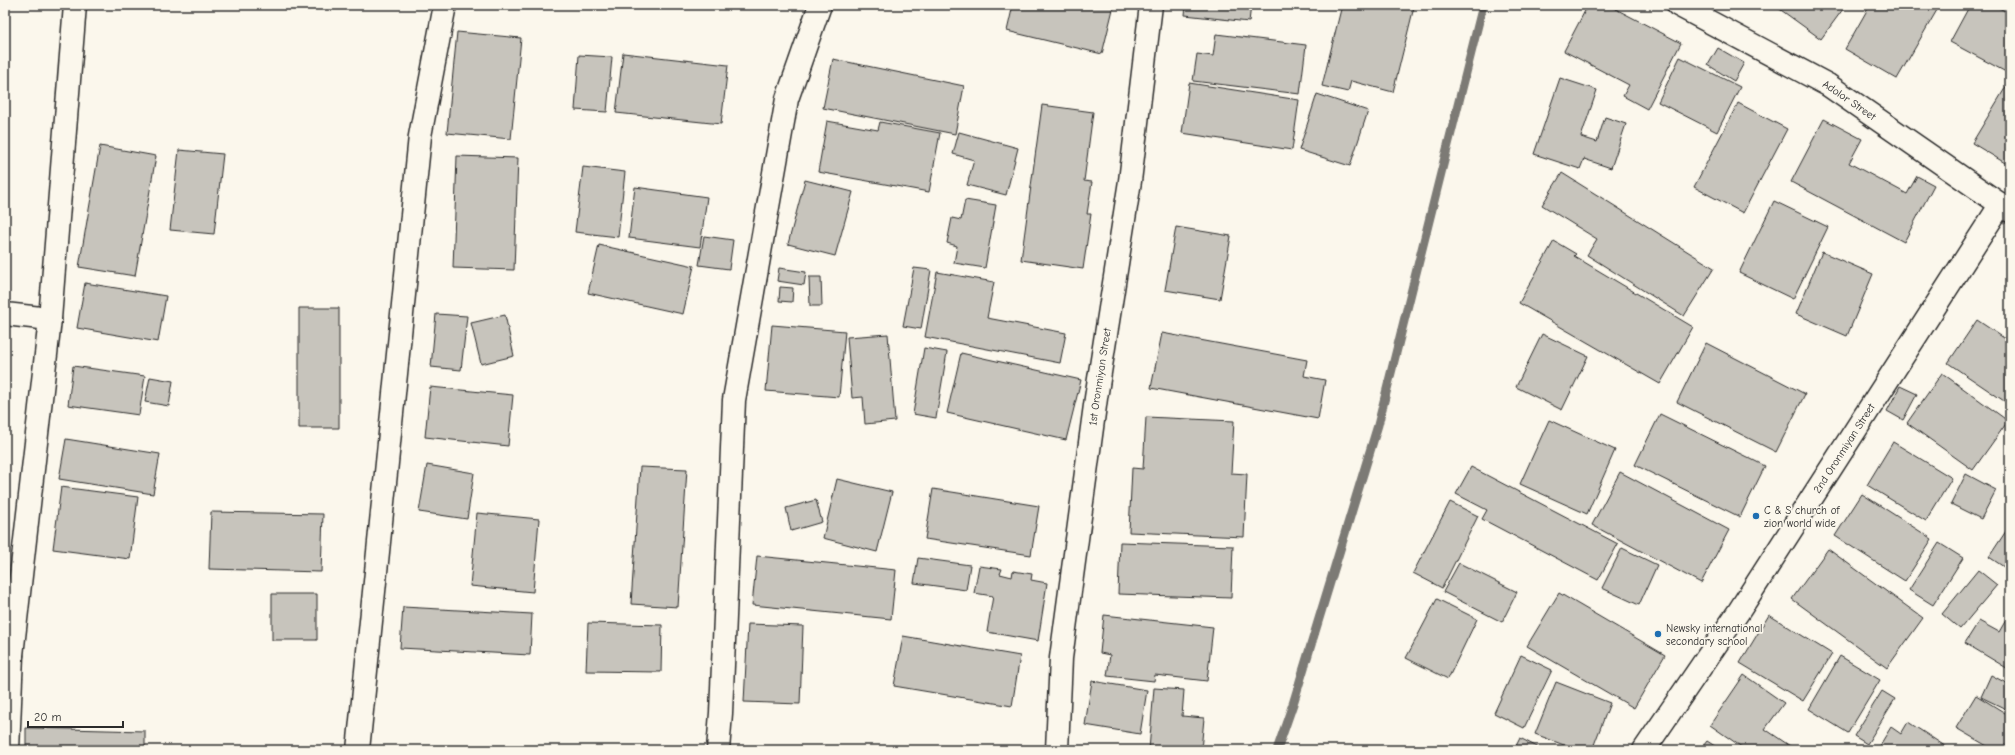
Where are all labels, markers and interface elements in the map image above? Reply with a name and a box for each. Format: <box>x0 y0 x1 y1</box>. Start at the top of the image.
street label: Adolor Street <box>1820 77 1879 124</box>
street label: 1st Oronmiyan Street <box>1086 326 1114 426</box>
street label: 2nd Oronmiyan Street <box>1811 400 1878 496</box>
place label: C & S church of zion world wide <box>1764 504 1840 530</box>
marker: C & S church of zion world wide <box>1751 511 1761 521</box>
place label: Newsky international secondary school <box>1666 622 1763 648</box>
marker: Newsky international secondary school <box>1653 629 1663 639</box>
scale bar <box>28 703 123 729</box>
text: 20 m <box>34 710 62 724</box>

